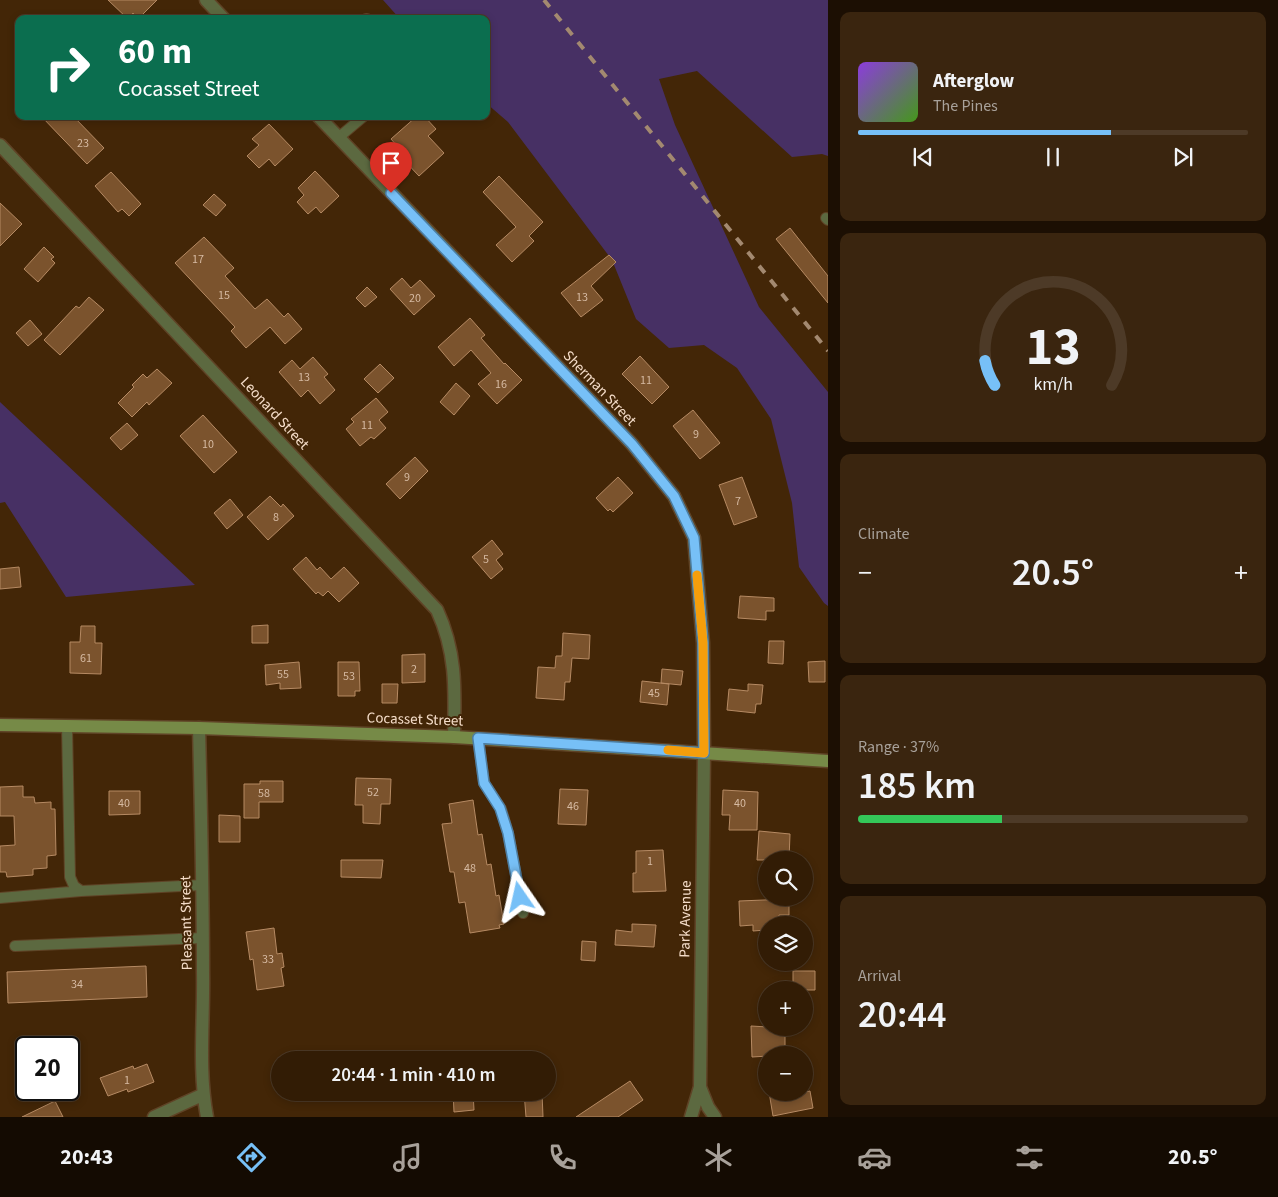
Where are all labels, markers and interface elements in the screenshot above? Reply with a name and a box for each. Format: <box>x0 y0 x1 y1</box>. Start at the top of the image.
text: 60 m <box>118 27 192 77</box>
icon: right <box>35 35 100 100</box>
text: Afterglow <box>933 68 1014 95</box>
text: Cocasset Street <box>118 73 259 105</box>
text: The Pines <box>933 95 998 117</box>
house number: 23 <box>77 135 89 152</box>
pin <box>370 142 412 193</box>
icon: previous <box>909 143 937 171</box>
icon: pause <box>1039 143 1067 171</box>
icon: next <box>1169 143 1197 171</box>
icon: arrive <box>377 149 405 177</box>
house number: 17 <box>192 251 204 268</box>
house number: 15 <box>218 287 230 304</box>
house number: 13 <box>576 289 588 306</box>
house number: 20 <box>409 290 421 307</box>
text: 13 <box>1026 311 1080 385</box>
street label: Sherman Street <box>558 346 641 431</box>
house number: 13 <box>298 369 310 386</box>
street label: Leonard Street <box>235 372 314 454</box>
house number: 11 <box>640 372 652 389</box>
text: km/h <box>1033 372 1073 397</box>
house number: 16 <box>495 376 507 393</box>
house number: 11 <box>361 417 373 434</box>
house number: 9 <box>693 426 699 443</box>
house number: 10 <box>202 436 214 453</box>
house number: 9 <box>404 469 410 486</box>
house number: 7 <box>735 493 741 510</box>
house number: 8 <box>273 509 279 526</box>
text: Climate <box>858 523 909 545</box>
text: 20.5° <box>1012 546 1094 600</box>
house number: 5 <box>483 551 489 568</box>
text: − <box>858 553 872 593</box>
text: + <box>1234 553 1248 593</box>
house number: 61 <box>80 650 92 667</box>
house number: 2 <box>411 661 417 678</box>
house number: 55 <box>277 666 289 683</box>
house number: 53 <box>343 668 355 685</box>
house number: 45 <box>648 685 660 702</box>
street label: Cocasset Street <box>366 707 464 732</box>
text: Range · 37% <box>858 736 939 758</box>
text: 185 km <box>858 759 976 813</box>
house number: 52 <box>367 784 379 801</box>
house number: 58 <box>258 785 270 802</box>
house number: 40 <box>118 795 130 812</box>
house number: 40 <box>734 795 746 812</box>
house number: 46 <box>567 798 579 815</box>
map controls <box>758 851 813 1101</box>
button: search <box>758 851 813 906</box>
house number: 1 <box>647 853 653 870</box>
house number: 48 <box>464 860 476 877</box>
position arrow <box>493 870 545 922</box>
street label: Pleasant Street <box>175 875 198 971</box>
street label: Park Avenue <box>674 880 697 958</box>
button: layers <box>758 916 813 971</box>
house number: 33 <box>262 951 274 968</box>
text: Arrival <box>858 965 901 987</box>
house number: 34 <box>71 976 83 993</box>
button: + <box>758 981 813 1036</box>
text: 20:44 <box>858 988 946 1042</box>
speed limit sign: 20 <box>15 1036 80 1101</box>
button: − <box>758 1046 813 1101</box>
text: 20:44 · 1 min · 410 m <box>331 1062 496 1089</box>
house number: 1 <box>124 1072 130 1089</box>
icon: directions <box>234 1140 269 1175</box>
icon: music <box>390 1140 425 1175</box>
icon: phone <box>545 1140 580 1175</box>
icon: climate <box>701 1140 736 1175</box>
icon: car <box>857 1140 892 1175</box>
icon: filters <box>1012 1140 1047 1175</box>
text: 20:43 <box>60 1141 113 1173</box>
text: 20.5° <box>1168 1141 1218 1173</box>

